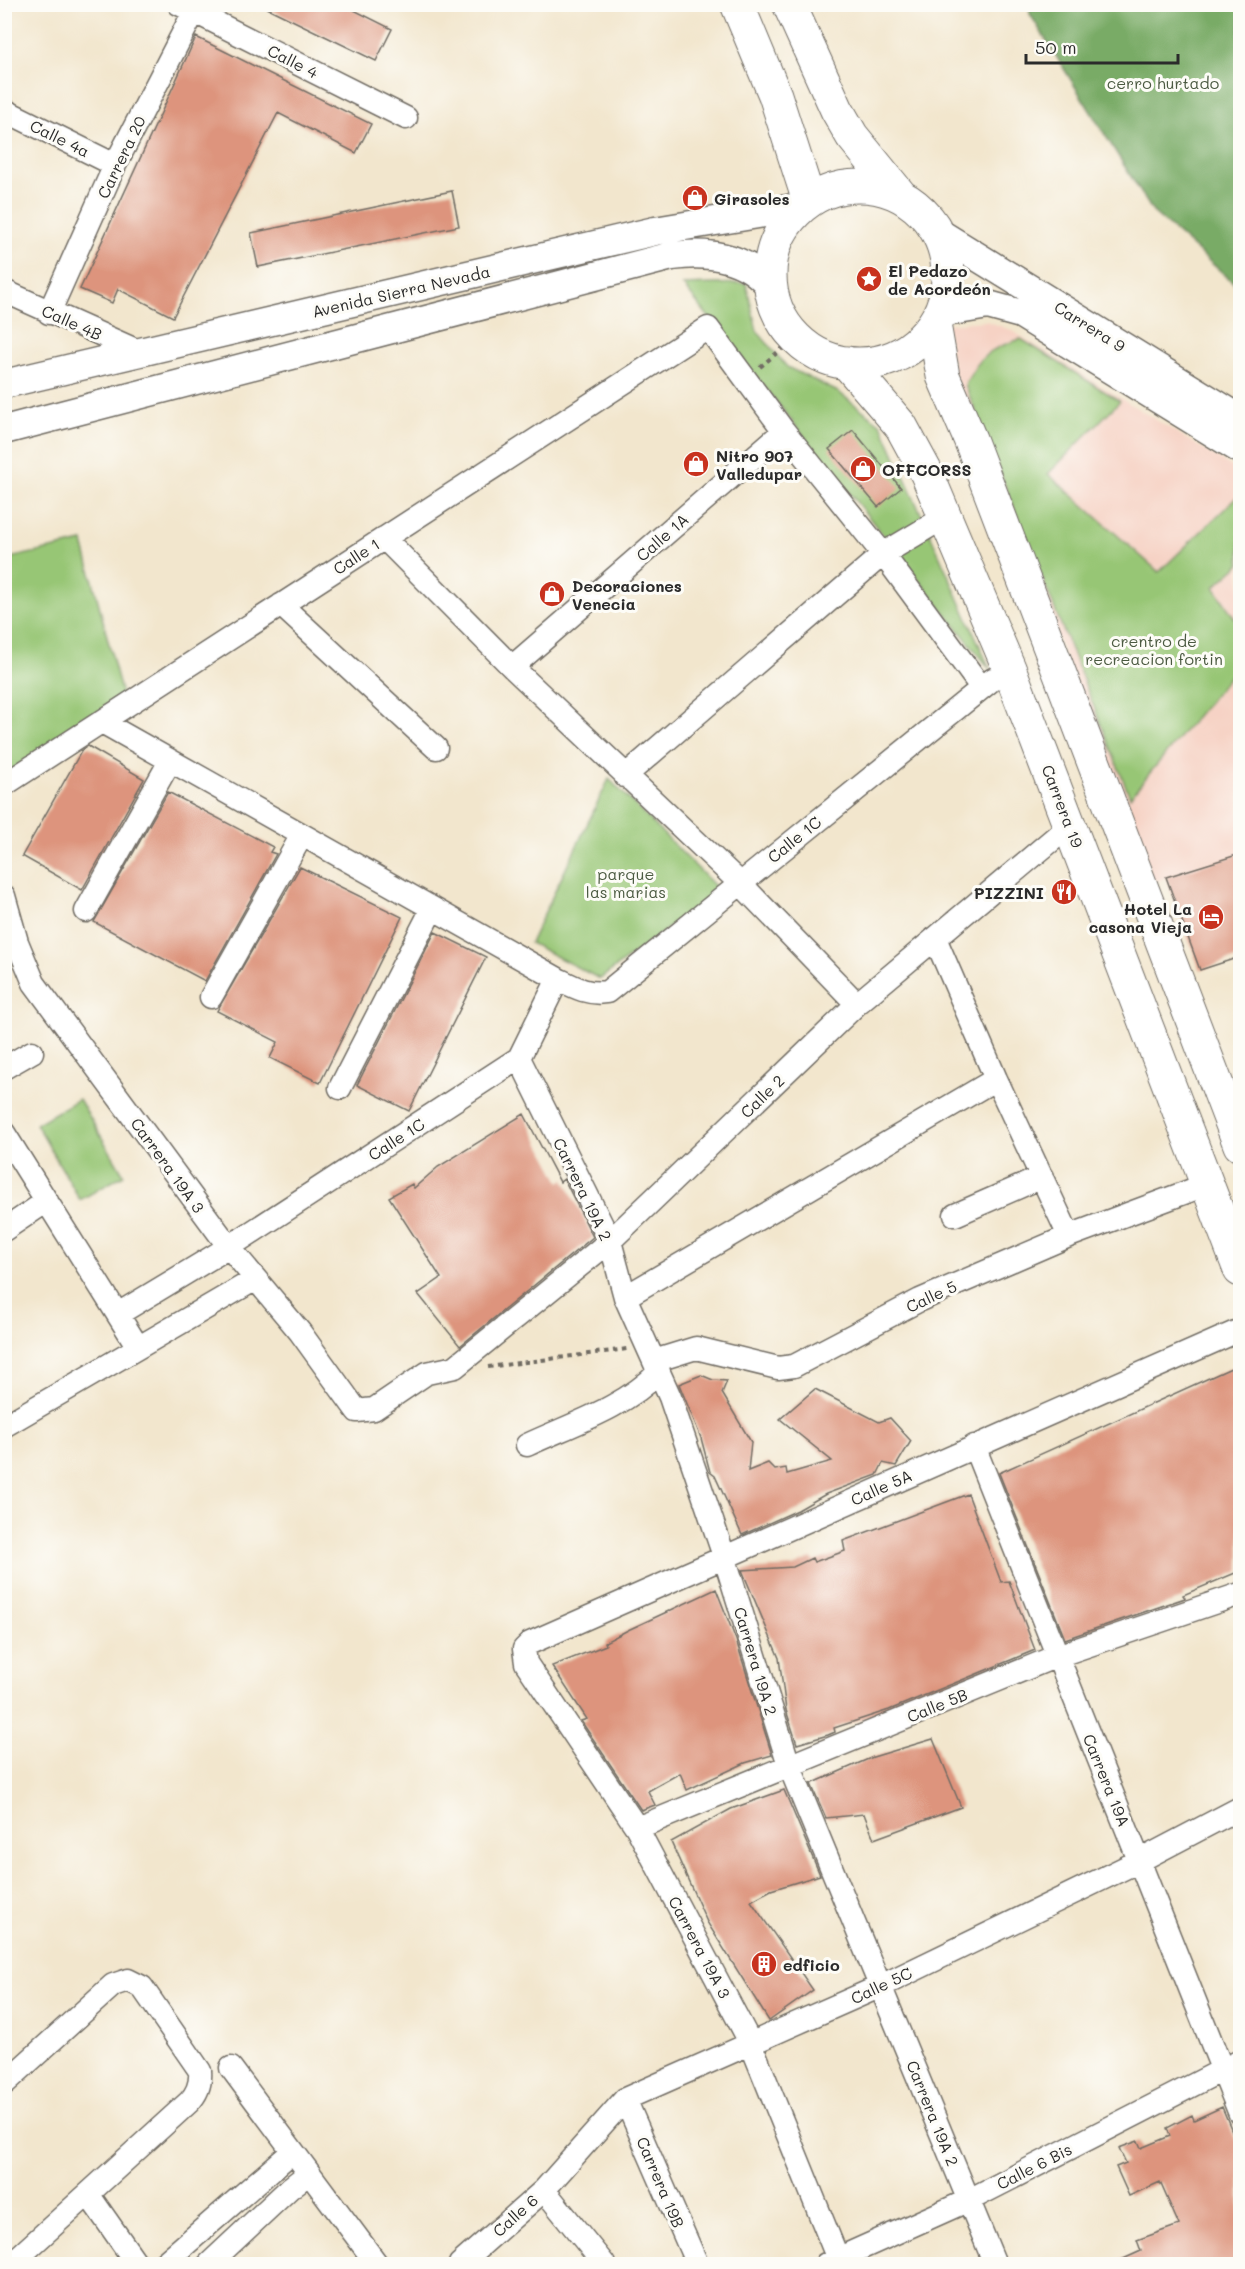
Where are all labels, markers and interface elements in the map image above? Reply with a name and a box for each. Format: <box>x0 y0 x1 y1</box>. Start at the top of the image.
scale bar <box>1026 27 1178 65</box>
text: 50 m <box>1035 35 1077 59</box>
street label: Calle 4 <box>264 39 322 83</box>
park label: cerro hurtado <box>1107 72 1219 93</box>
street label: Carrera 20 <box>92 112 150 202</box>
street label: Calle 4a <box>27 115 93 161</box>
shop icon: Girasoles <box>680 183 710 213</box>
place label: Girasoles <box>714 188 790 209</box>
street label: Avenida Sierra Nevada <box>310 260 492 322</box>
place label: El Pedazo de Acordeón <box>888 260 991 299</box>
place icon: El Pedazo de Acordeón <box>854 264 884 294</box>
street label: Carrera 9 <box>1051 296 1129 356</box>
street label: Calle 4B <box>39 299 105 345</box>
place label: Nitro 907 Valledupar <box>716 445 802 484</box>
shop icon: Nitro 907 Valledupar <box>681 449 711 479</box>
shop icon: OFFCORSS <box>848 454 878 484</box>
place label: OFFCORSS <box>882 459 971 480</box>
street label: Calle 1A <box>631 509 693 565</box>
street label: Calle 1 <box>329 533 383 579</box>
place label: Decoraciones Venecia <box>572 575 682 614</box>
shop icon: Decoraciones Venecia <box>537 579 567 609</box>
park label: crentro de recreacion fortin <box>1085 630 1223 669</box>
street label: Carrera 19 <box>1038 762 1088 850</box>
street label: Calle 1C <box>763 811 825 867</box>
park label: parque las marias <box>586 863 666 902</box>
restaurant icon: PIZZINI <box>1049 877 1079 907</box>
place label: PIZZINI <box>974 882 1044 903</box>
place label: Hotel La casona Vieja <box>1089 898 1192 937</box>
hotel icon: Hotel La casona Vieja <box>1196 902 1226 932</box>
street label: Calle 2 <box>736 1070 788 1122</box>
street label: Carrera 19A 3 <box>126 1113 210 1217</box>
street label: Calle 1C <box>364 1113 428 1165</box>
street label: Carrera 19A 2 <box>549 1134 617 1244</box>
street label: Calle 5 <box>902 1275 960 1317</box>
street label: Calle 5A <box>847 1464 915 1510</box>
street label: Carrera 19A 2 <box>730 1604 782 1718</box>
street label: Calle 5B <box>904 1683 971 1727</box>
street label: Carrera 19A <box>1079 1731 1135 1829</box>
street label: Carrera 19A 3 <box>664 1892 736 2002</box>
building icon: edficio <box>749 1949 779 1979</box>
place label: edficio <box>783 1954 840 1975</box>
street label: Calle 5C <box>847 1962 915 2008</box>
street label: Carrera 19A 2 <box>902 2057 964 2169</box>
street label: Carrera 19B <box>632 2133 690 2231</box>
street label: Calle 6 Bis <box>993 2138 1075 2194</box>
street label: Calle 6 <box>488 2189 542 2241</box>

